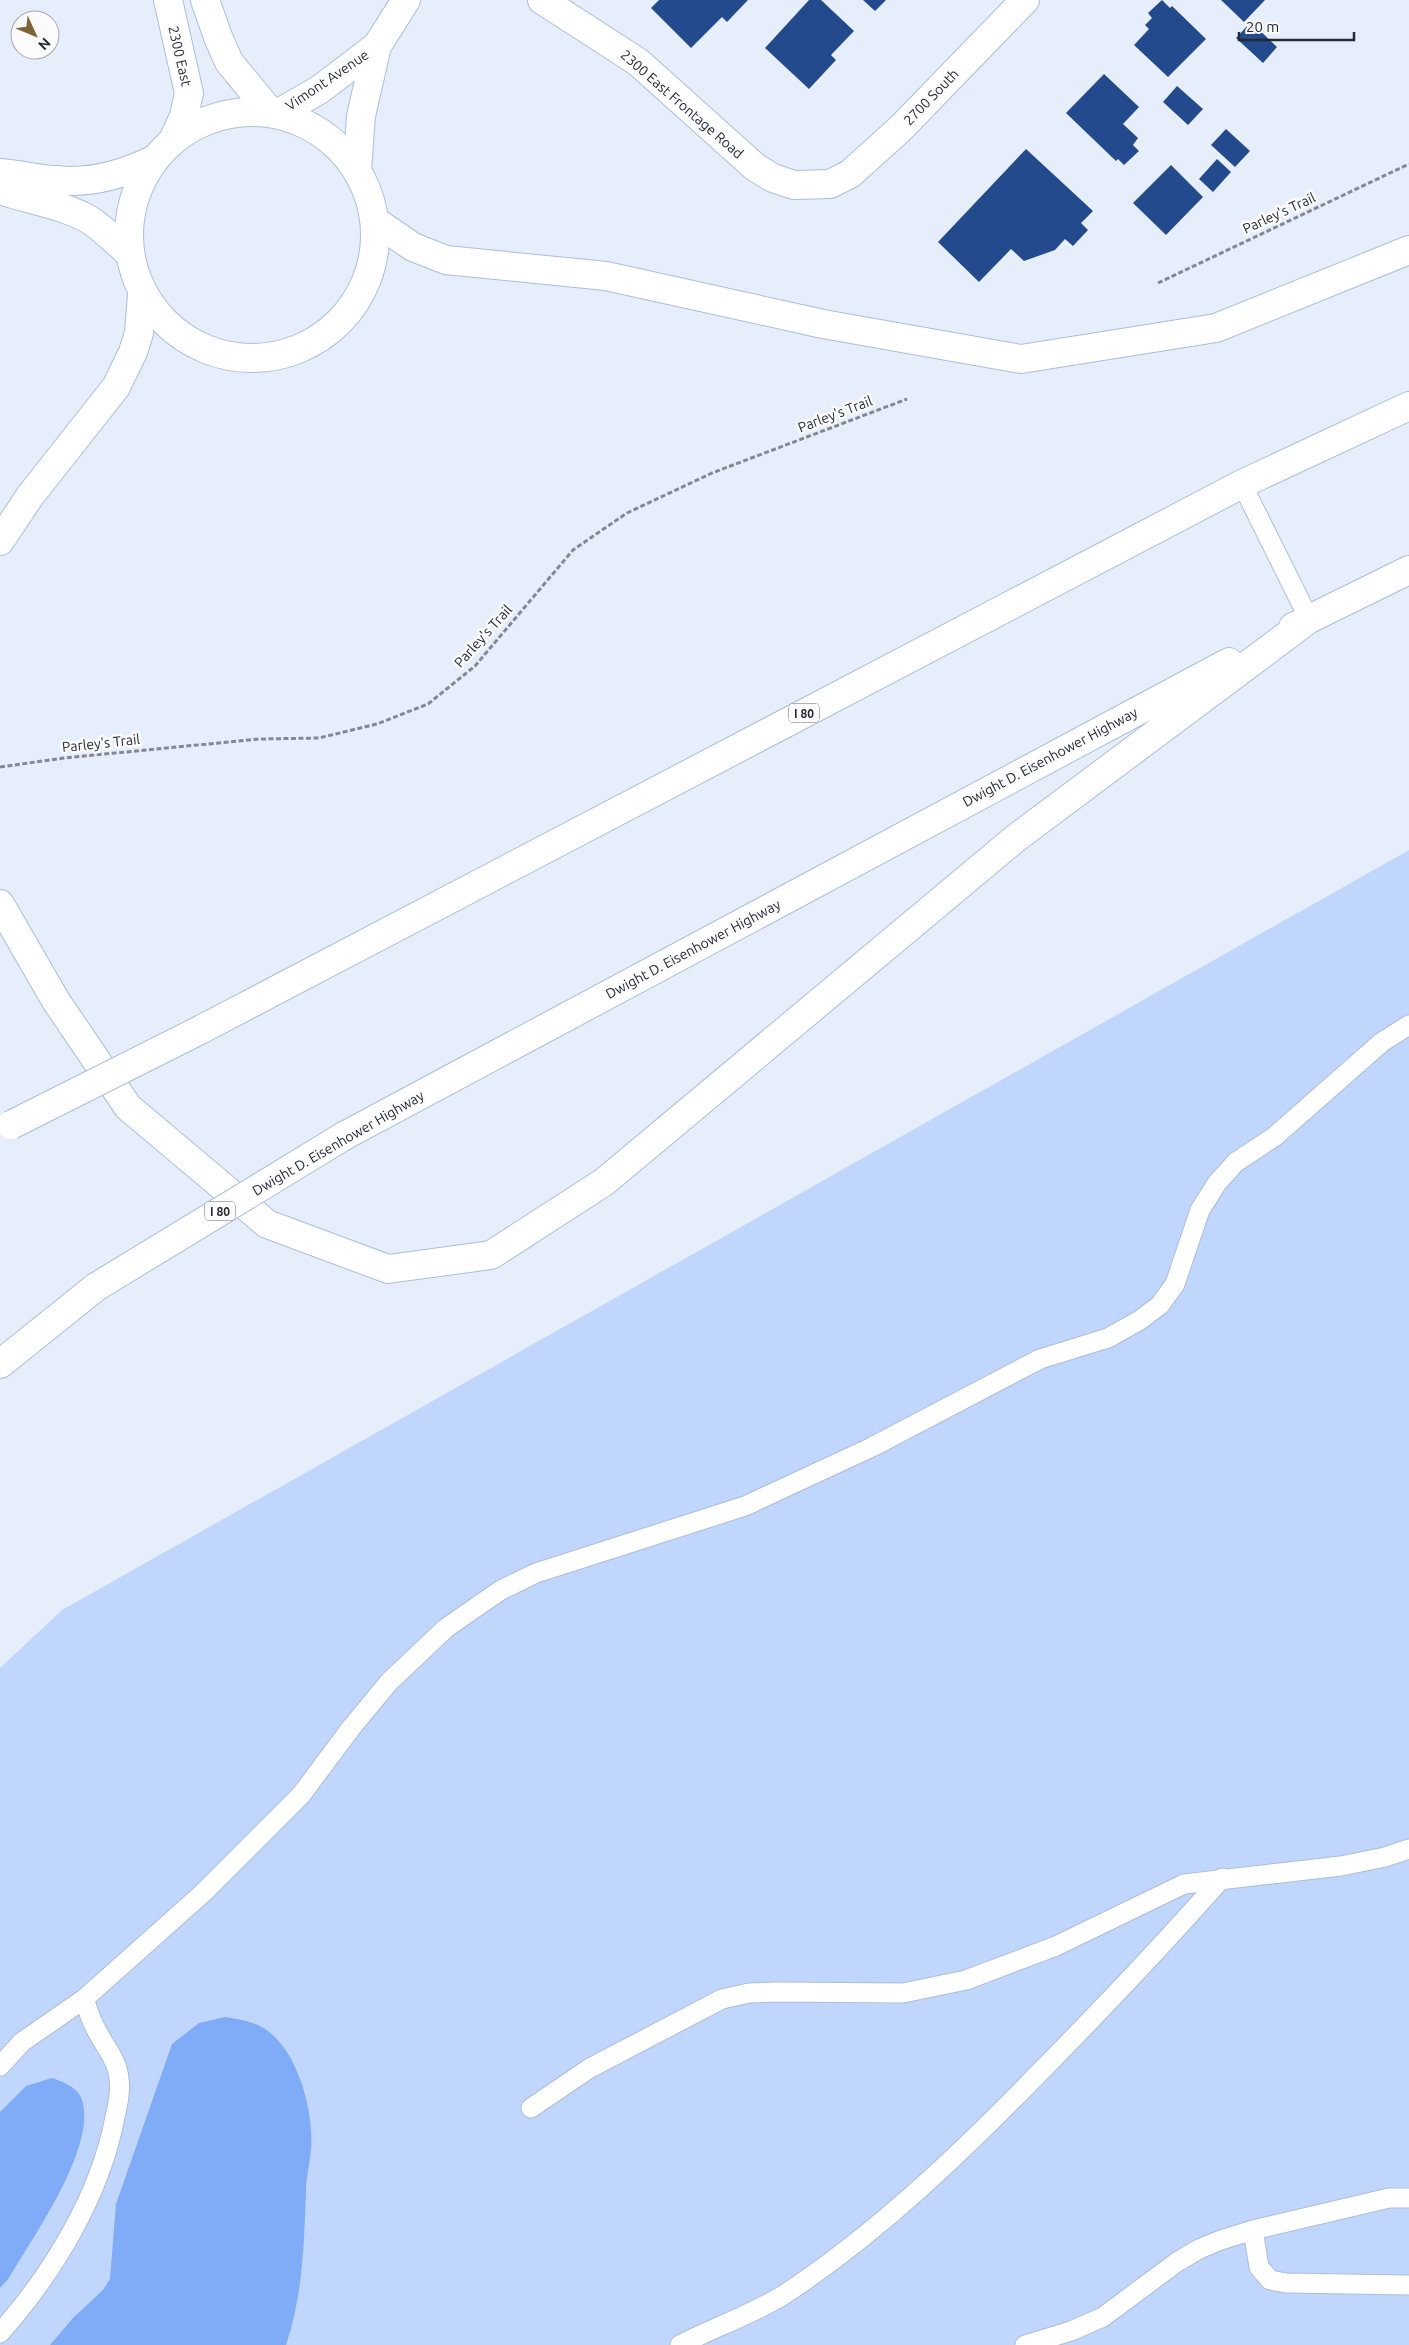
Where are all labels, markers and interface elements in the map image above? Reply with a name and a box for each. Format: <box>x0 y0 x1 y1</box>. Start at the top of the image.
north arrow <box>10 10 60 60</box>
scale bar <box>1239 10 1354 42</box>
text: 20 m <box>1246 18 1279 35</box>
street label: 2300 East <box>165 24 195 88</box>
text: N <box>35 35 54 53</box>
street label: Vimont Avenue <box>282 46 372 114</box>
street label: 2300 East Frontage Road <box>617 46 747 162</box>
street label: 2700 South <box>900 66 962 128</box>
street label: Parley's Trail <box>1240 189 1318 237</box>
street label: Parley's Trail <box>796 392 875 436</box>
street label: Parley's Trail <box>451 601 515 670</box>
road number: I 80 <box>789 704 819 722</box>
street label: Dwight D. Eisenhower Highway <box>960 704 1140 810</box>
street label: Parley's Trail <box>61 731 141 755</box>
street label: Dwight D. Eisenhower Highway <box>603 896 783 1002</box>
street label: Dwight D. Eisenhower Highway <box>249 1087 427 1199</box>
road number: I 80 <box>205 1202 235 1220</box>

